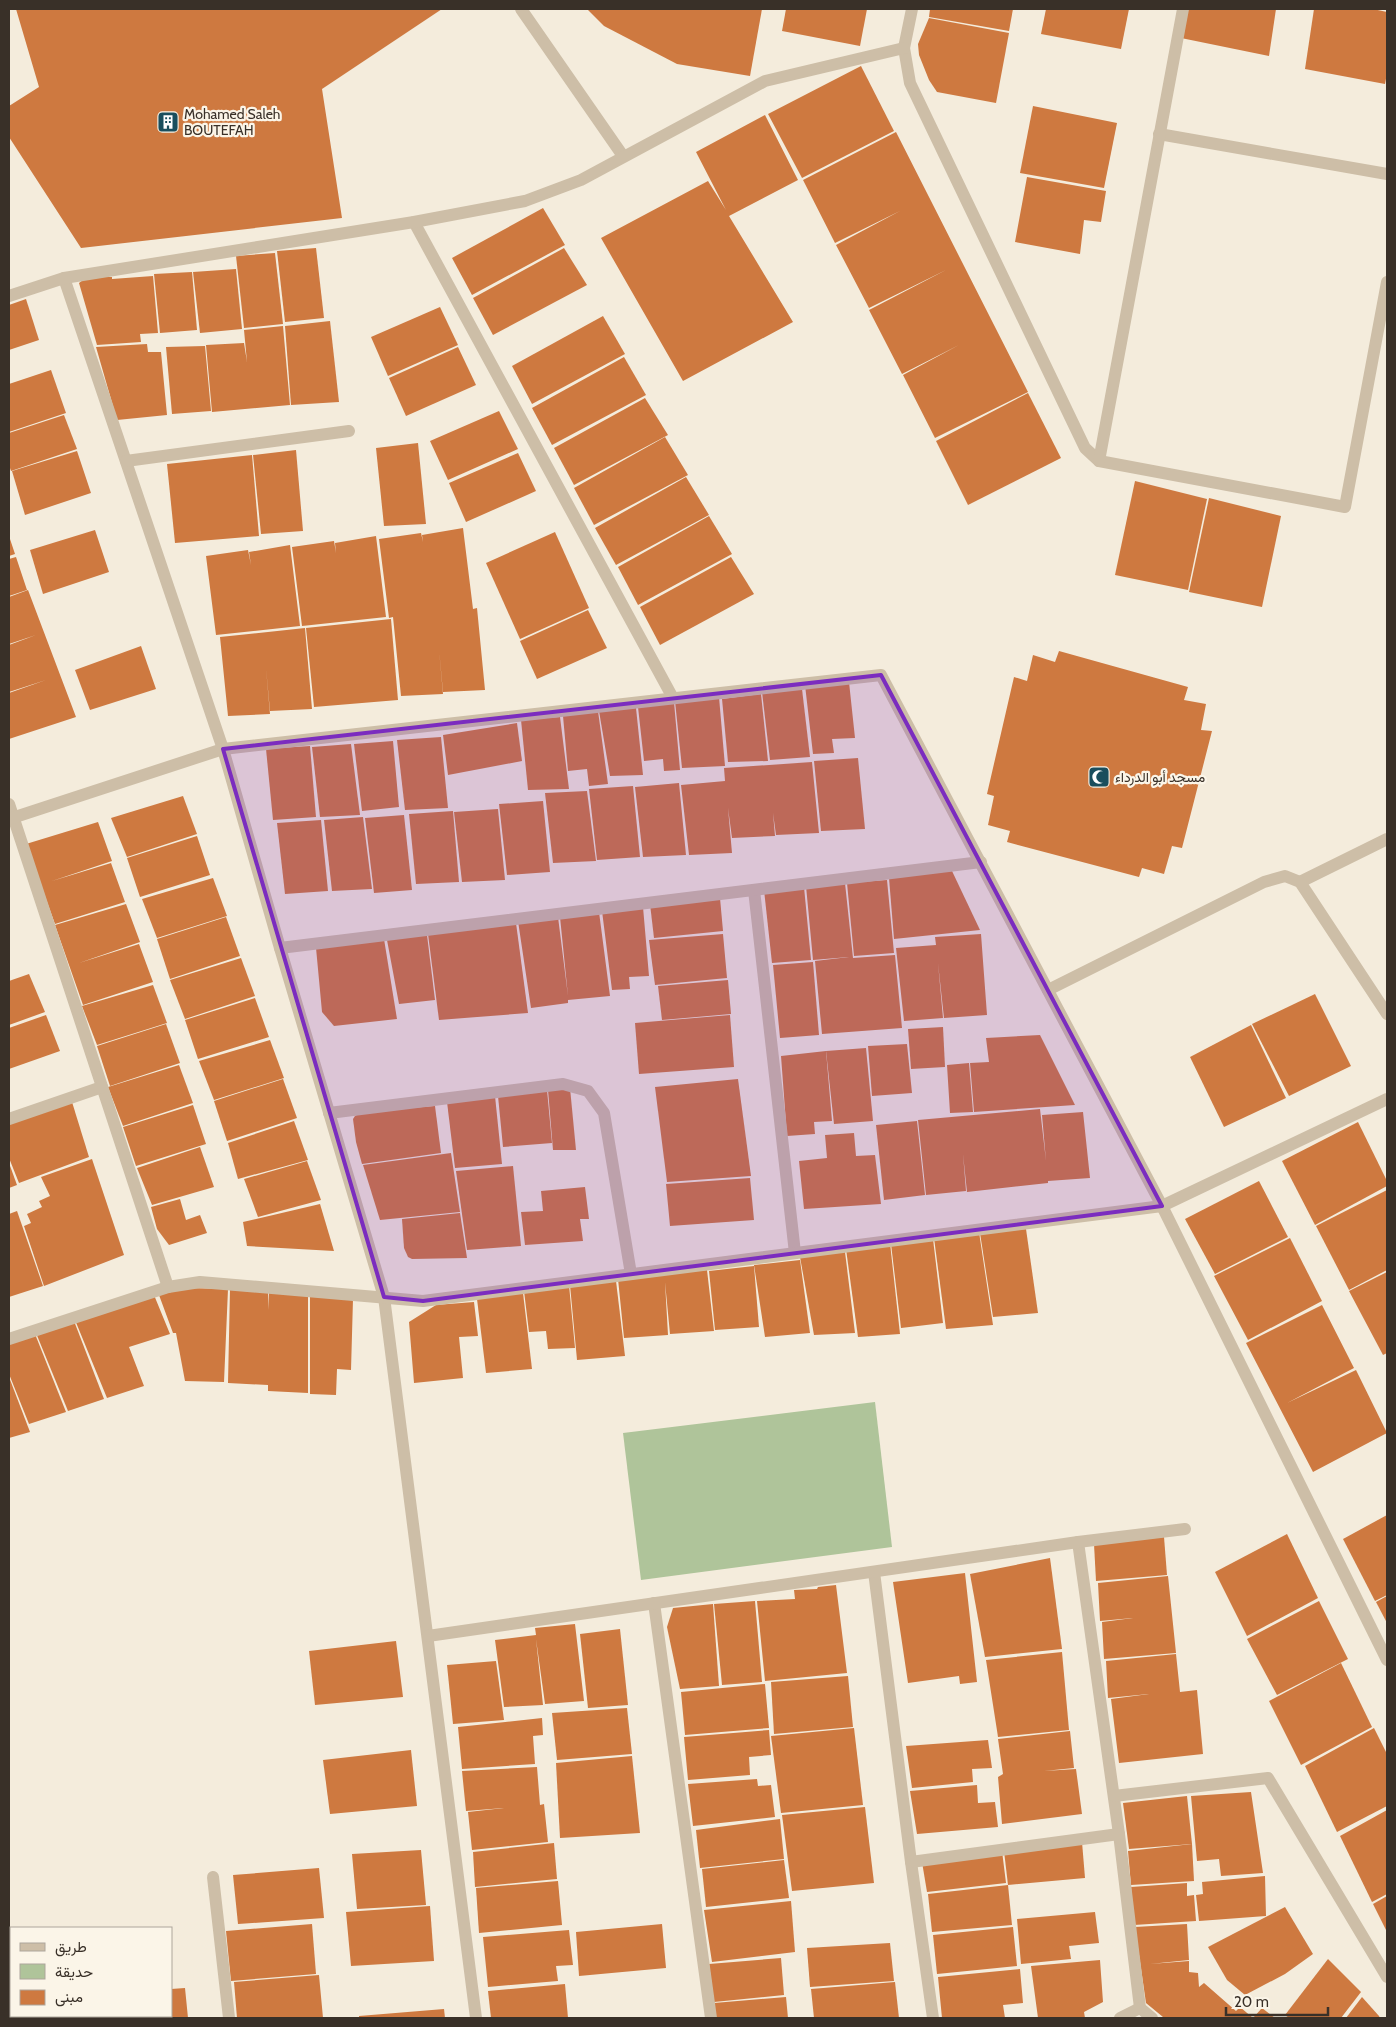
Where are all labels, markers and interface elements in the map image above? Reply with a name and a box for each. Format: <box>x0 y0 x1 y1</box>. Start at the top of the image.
place label: Mohamed Saleh BOUTEFAH <box>184 105 280 139</box>
building icon: Mohamed Saleh BOUTEFAH <box>156 110 180 134</box>
mosque icon: مسجد أبو الدرداء <box>1087 765 1111 789</box>
place label: مسجد أبو الدرداء <box>1115 768 1205 786</box>
legend <box>10 1927 172 2017</box>
text: طريق <box>55 1938 87 1957</box>
text: حديقة <box>55 1963 93 1981</box>
scale bar <box>1226 1984 1328 2016</box>
text: مبنى <box>55 1988 83 2007</box>
text: 20 m <box>1234 1993 1269 2011</box>

